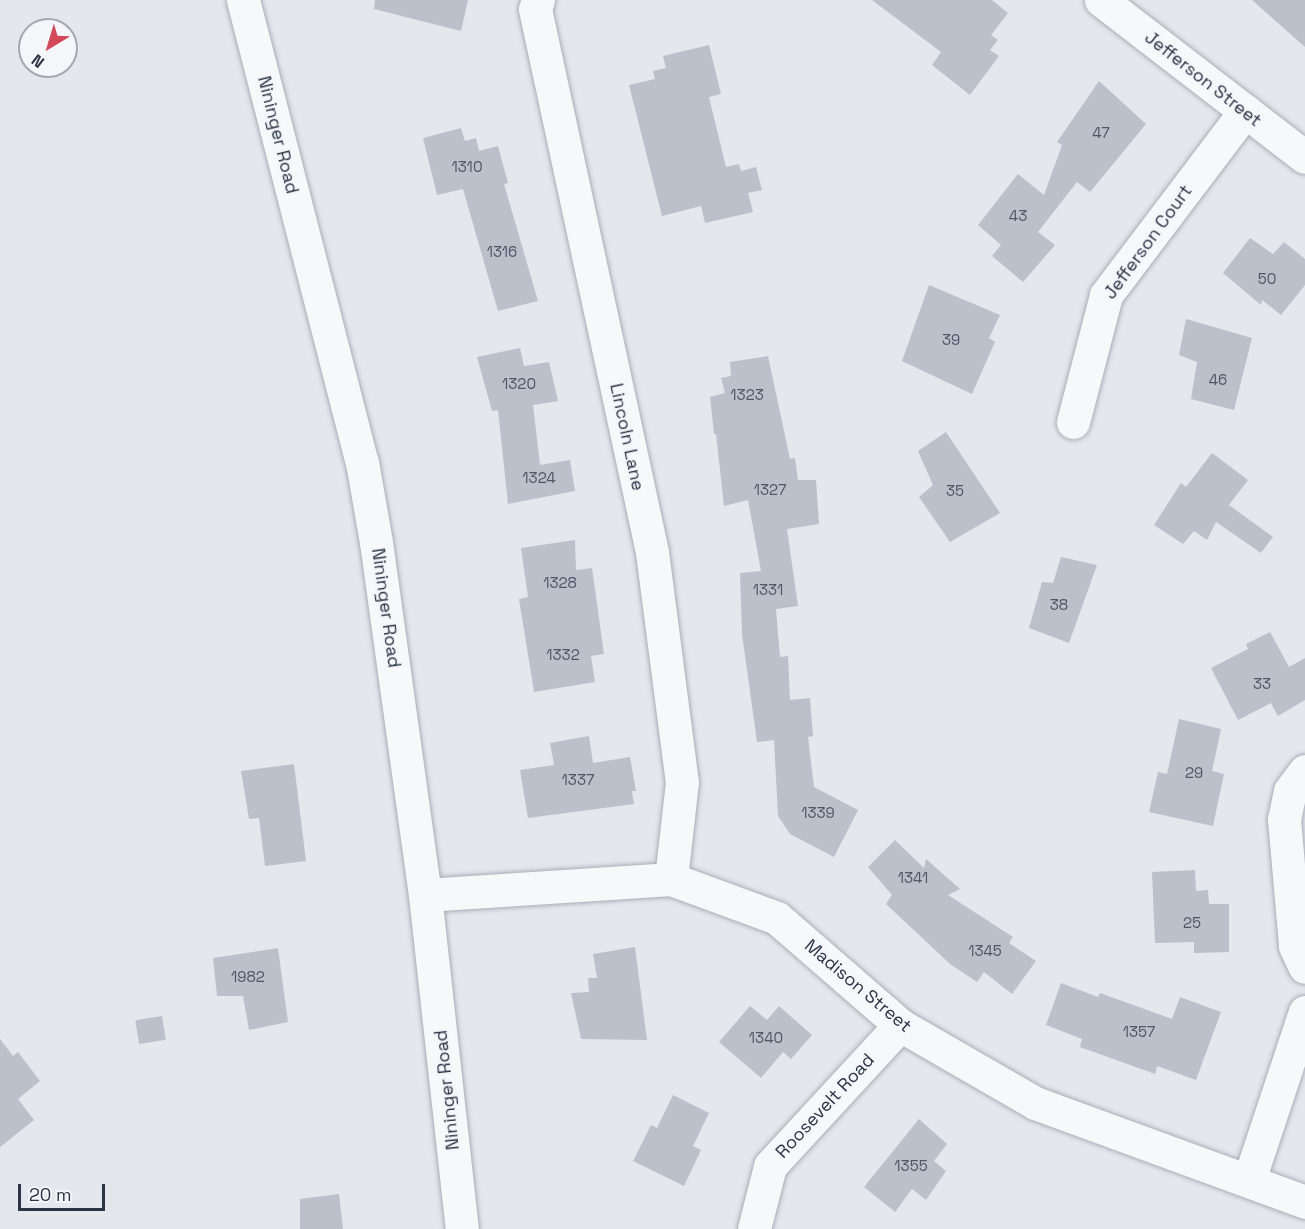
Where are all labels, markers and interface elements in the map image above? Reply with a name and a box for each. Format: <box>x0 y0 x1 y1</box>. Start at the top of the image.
north arrow <box>18 18 78 78</box>
street label: Jefferson Street <box>1140 27 1266 131</box>
text: N <box>27 49 49 73</box>
street label: Nininger Road <box>253 74 303 196</box>
house number: 47 <box>1092 124 1110 142</box>
house number: 1310 <box>452 158 482 176</box>
street label: Jefferson Court <box>1099 181 1197 303</box>
house number: 43 <box>1009 207 1027 225</box>
house number: 1316 <box>487 243 517 261</box>
house number: 50 <box>1258 270 1276 288</box>
house number: 39 <box>942 331 960 349</box>
house number: 46 <box>1209 371 1227 389</box>
house number: 1320 <box>502 375 536 393</box>
street label: Lincoln Lane <box>605 381 649 493</box>
house number: 1323 <box>730 386 764 404</box>
house number: 1324 <box>522 469 556 487</box>
house number: 1327 <box>754 481 786 499</box>
house number: 35 <box>946 482 964 500</box>
street label: Nininger Road <box>367 547 405 669</box>
house number: 1328 <box>543 574 577 592</box>
house number: 1331 <box>753 581 783 599</box>
house number: 38 <box>1050 596 1068 614</box>
house number: 1332 <box>546 646 580 664</box>
house number: 33 <box>1253 675 1271 693</box>
house number: 29 <box>1185 764 1203 782</box>
house number: 1337 <box>562 771 594 789</box>
house number: 1339 <box>801 804 835 822</box>
house number: 1341 <box>898 869 928 887</box>
house number: 25 <box>1183 914 1201 932</box>
street label: Madison Street <box>800 935 916 1037</box>
house number: 1345 <box>968 942 1002 960</box>
house number: 1982 <box>231 968 265 986</box>
house number: 1357 <box>1123 1023 1155 1041</box>
street label: Nininger Road <box>430 1029 464 1151</box>
house number: 1340 <box>749 1029 783 1047</box>
street label: Roosevelt Road <box>771 1049 879 1163</box>
house number: 1355 <box>894 1157 928 1175</box>
scale bar <box>21 1172 108 1210</box>
text: 20 m <box>29 1183 72 1206</box>

